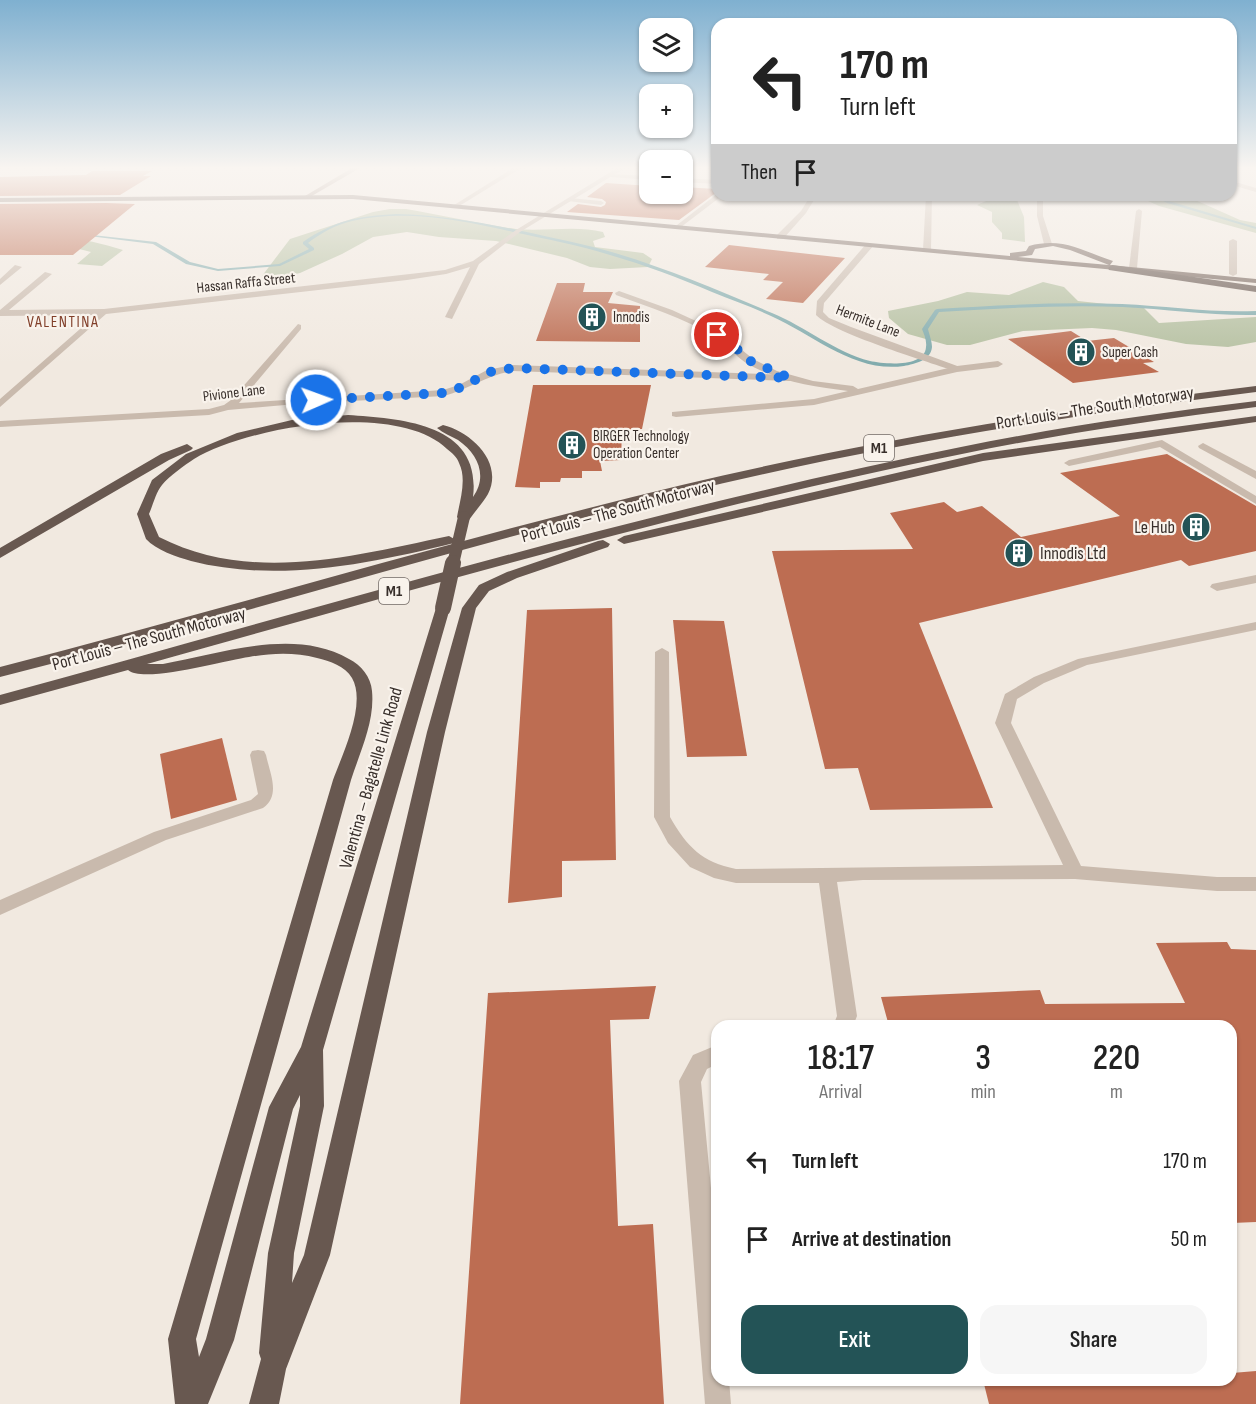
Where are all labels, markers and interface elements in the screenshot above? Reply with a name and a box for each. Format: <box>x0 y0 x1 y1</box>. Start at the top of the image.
map controls <box>639 18 693 204</box>
button: layers <box>639 18 693 72</box>
text: 170 m <box>840 40 929 91</box>
icon: left <box>741 42 819 120</box>
button: + <box>639 84 693 138</box>
text: Turn left <box>840 91 916 123</box>
button: − <box>639 150 693 204</box>
icon: arrive <box>789 156 822 189</box>
text: Then <box>741 159 777 186</box>
street label: Hassan Raffa Street <box>196 268 297 298</box>
street label: Hermite Lane <box>833 300 903 342</box>
building icon: Innodis <box>576 301 608 333</box>
place label: Innodis <box>613 308 650 327</box>
pin <box>691 309 742 360</box>
district label: VALENTINA <box>27 313 99 332</box>
icon: arrive <box>700 318 733 351</box>
building icon: Super Cash <box>1065 336 1097 368</box>
place label: Super Cash <box>1102 343 1158 362</box>
position arrow <box>284 368 348 432</box>
street label: Pivione Lane <box>202 380 266 406</box>
street label: Port Louis – The South Motorway <box>995 382 1195 434</box>
place label: BIRGER Technology Operation Center <box>593 427 689 463</box>
building icon: BIRGER Technology Operation Center <box>556 429 588 461</box>
road number: M1 <box>864 435 894 461</box>
street label: Port Louis – The South Motorway <box>519 475 717 547</box>
building icon: Le Hub <box>1180 511 1212 543</box>
place label: Le Hub <box>1134 517 1175 538</box>
building icon: Innodis Ltd <box>1003 537 1035 569</box>
place label: Innodis Ltd <box>1040 543 1106 564</box>
road number: M1 <box>379 578 409 604</box>
street label: Port Louis – The South Motorway <box>50 603 248 675</box>
street label: Valentina – Bagatelle Link Road <box>335 685 407 871</box>
text: 18:17 <box>808 1037 874 1080</box>
text: 3 <box>975 1037 991 1080</box>
text: 220 <box>1093 1037 1140 1080</box>
text: Arrival <box>819 1080 862 1104</box>
text: min <box>971 1080 996 1104</box>
text: m <box>1110 1080 1123 1104</box>
icon: left <box>741 1145 774 1178</box>
text: Turn left <box>792 1148 858 1175</box>
text: 170 m <box>1163 1148 1207 1175</box>
icon: arrive <box>741 1223 774 1256</box>
text: Arrive at destination <box>792 1226 951 1253</box>
text: 50 m <box>1171 1226 1207 1253</box>
button: Exit <box>741 1305 968 1374</box>
button: Share <box>980 1305 1207 1374</box>

